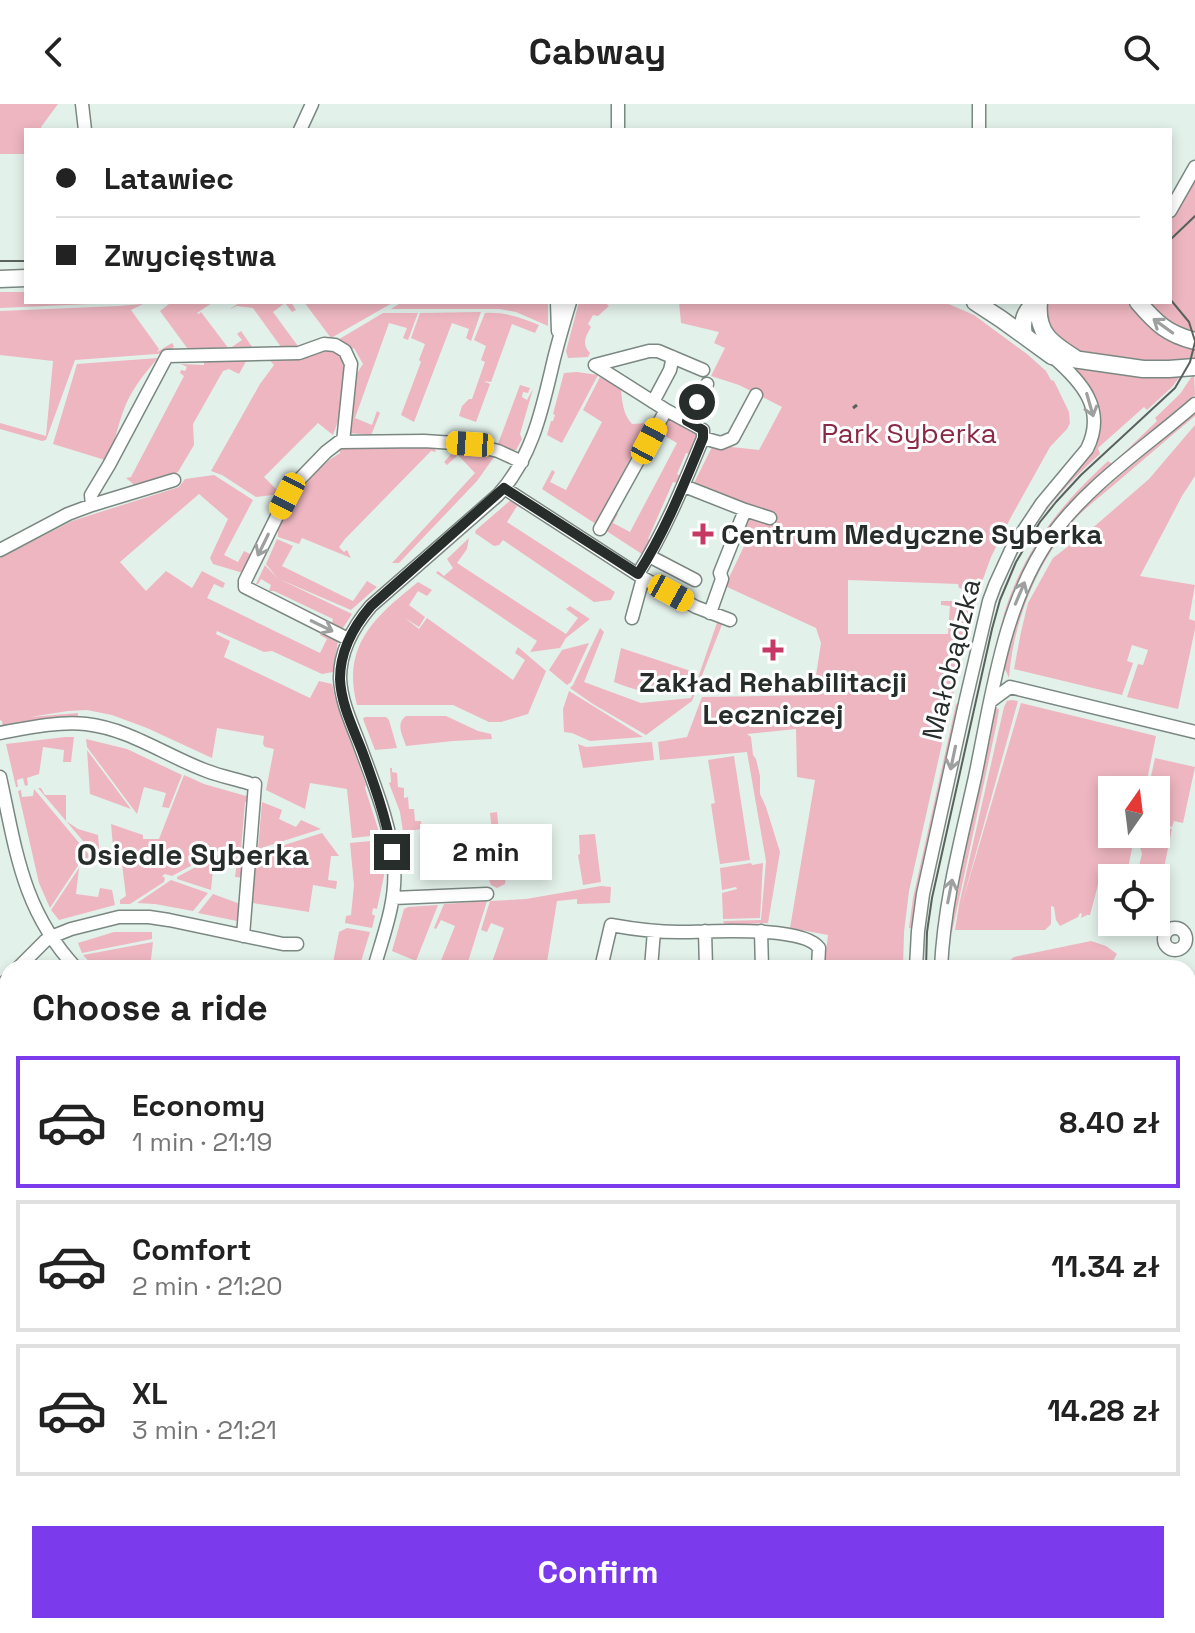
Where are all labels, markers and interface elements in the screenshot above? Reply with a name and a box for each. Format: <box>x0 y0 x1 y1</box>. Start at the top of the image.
text: Cabway <box>529 29 666 75</box>
icon: back <box>32 30 76 74</box>
icon: search <box>1119 30 1163 74</box>
text: Latawiec <box>104 159 234 198</box>
text: Zwycięstwa <box>104 236 276 275</box>
one-way arrow <box>1153 318 1175 335</box>
route start <box>679 384 715 420</box>
one-way arrow <box>1083 392 1098 417</box>
car <box>627 414 671 468</box>
park label: Park Syberka <box>821 415 997 451</box>
car <box>445 430 495 458</box>
car <box>265 469 309 523</box>
place label: Centrum Medyczne Syberka <box>721 516 1102 552</box>
marker: Centrum Medyczne Syberka <box>692 523 714 545</box>
one-way arrow <box>255 533 270 557</box>
car <box>644 571 698 615</box>
street label: Małobądzka <box>914 575 988 743</box>
one-way arrow <box>1013 581 1028 606</box>
one-way arrow <box>309 619 333 634</box>
marker: Zakład Rehabilitacji Leczniczej <box>762 639 784 661</box>
place label: Zakład Rehabilitacji Leczniczej <box>639 664 907 732</box>
one-way arrow <box>945 745 960 771</box>
north arrow <box>1098 776 1170 848</box>
map controls <box>1098 776 1170 936</box>
callout: 2 min <box>420 824 552 880</box>
route end <box>374 834 410 870</box>
district label: Osiedle Syberka <box>77 835 309 874</box>
text: 2 min <box>452 835 520 869</box>
button: locate <box>1098 864 1170 936</box>
one-way arrow <box>943 878 958 904</box>
text: Choose a ride <box>32 985 268 1031</box>
icon: car <box>36 1086 108 1158</box>
text: Economy <box>132 1086 265 1125</box>
text: 8.40 zł <box>1059 1103 1160 1142</box>
text: 1 min · 21:19 <box>132 1125 272 1159</box>
icon: car <box>36 1230 108 1302</box>
text: Comfort <box>132 1230 251 1269</box>
text: 11.34 zł <box>1051 1247 1160 1286</box>
text: 2 min · 21:20 <box>132 1269 283 1303</box>
icon: car <box>36 1374 108 1446</box>
text: XL <box>132 1374 168 1413</box>
text: 14.28 zł <box>1047 1391 1160 1430</box>
text: 3 min · 21:21 <box>132 1413 277 1447</box>
button: Confirm <box>32 1526 1164 1618</box>

